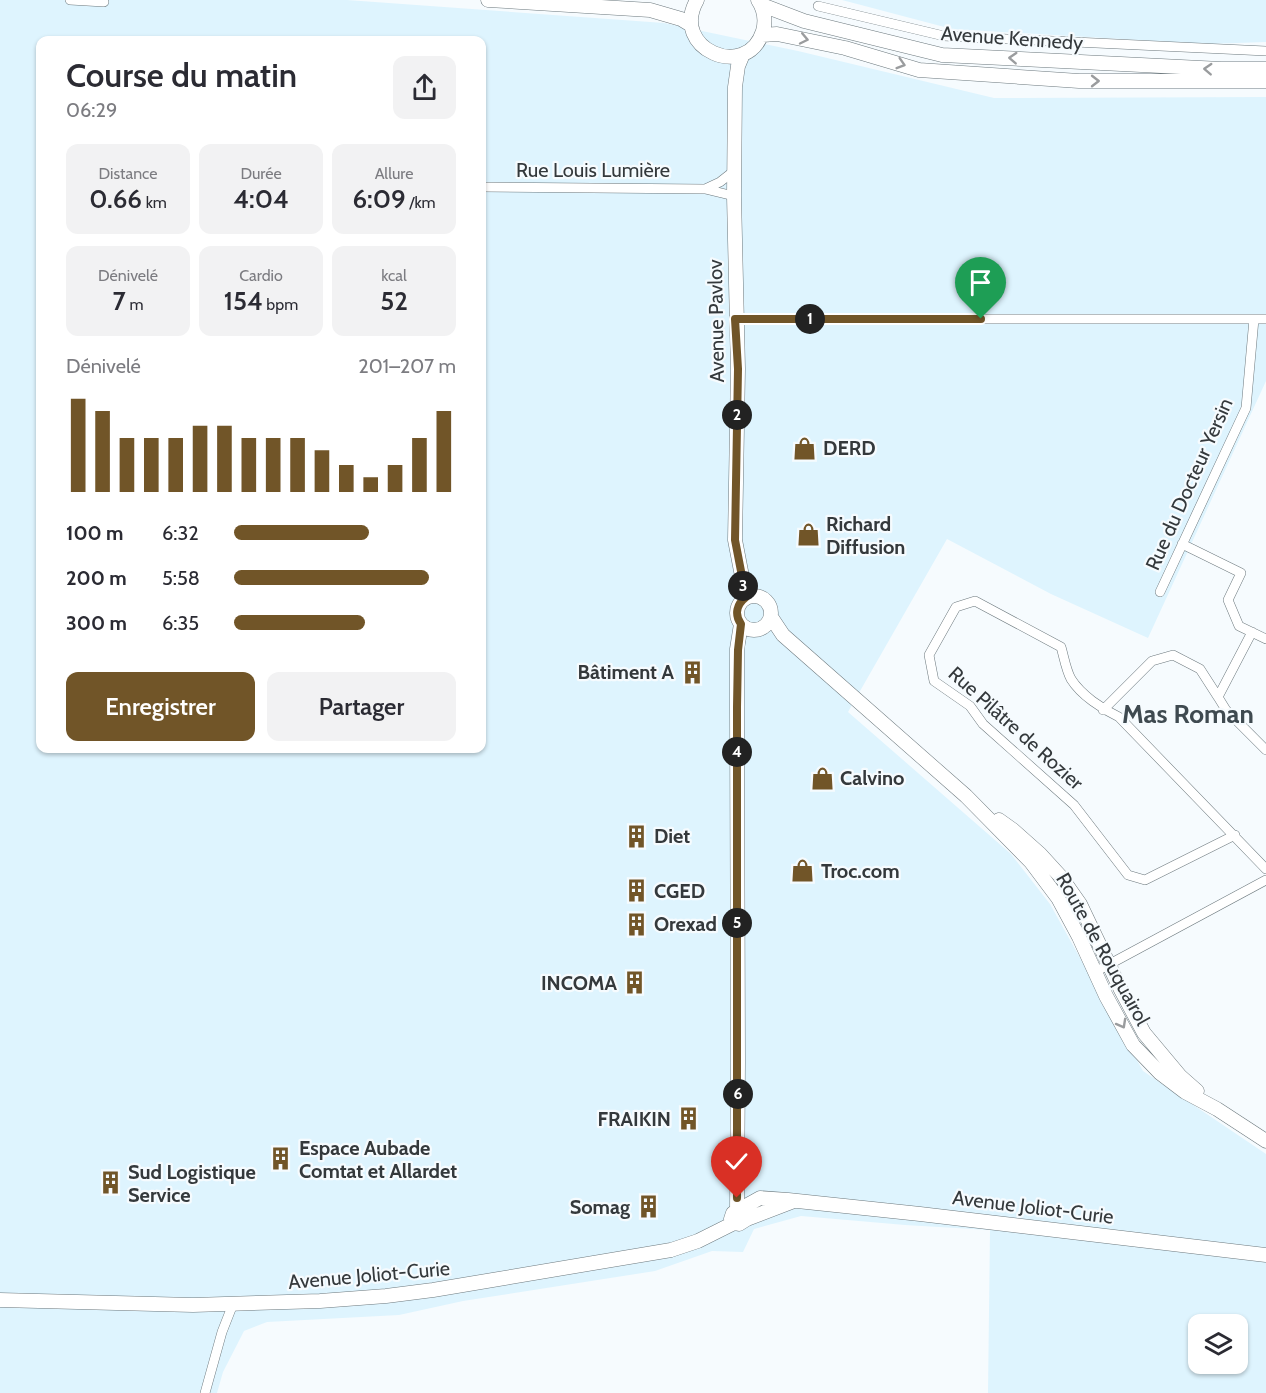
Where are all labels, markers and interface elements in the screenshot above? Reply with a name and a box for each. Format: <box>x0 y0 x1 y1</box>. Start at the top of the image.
street label: Avenue Kennedy <box>940 21 1084 55</box>
one-way arrow <box>798 32 808 45</box>
one-way arrow <box>1008 52 1017 65</box>
text: Course du matin <box>66 55 297 95</box>
button: share <box>393 56 456 119</box>
one-way arrow <box>895 57 906 69</box>
one-way arrow <box>1203 62 1212 75</box>
one-way arrow <box>1091 75 1100 87</box>
text: 06:29 <box>66 98 117 122</box>
street label: Rue Louis Lumière <box>516 158 670 182</box>
text: Distance <box>99 164 157 183</box>
text: Durée <box>240 164 282 183</box>
text: Allure <box>375 164 413 183</box>
text: 0.66 <box>89 183 142 215</box>
text: 4:04 <box>233 183 289 215</box>
text: 6:09 <box>352 183 406 215</box>
text: km <box>142 193 167 212</box>
text: /km <box>406 193 436 212</box>
pin <box>955 257 1006 319</box>
street label: Avenue Pavlov <box>703 259 729 383</box>
text: Dénivelé <box>98 266 158 285</box>
text: Cardio <box>239 266 283 285</box>
text: kcal <box>381 266 407 285</box>
icon: arrive <box>964 266 997 299</box>
text: 7 <box>113 285 126 317</box>
text: 154 <box>224 285 263 317</box>
text: 52 <box>380 285 408 317</box>
text: m <box>126 295 143 314</box>
text: bpm <box>263 295 298 314</box>
pin: 1 <box>795 304 825 334</box>
text: 1 <box>807 309 813 328</box>
text: Dénivelé <box>66 354 141 378</box>
text: 201–207 m <box>358 354 456 378</box>
street label: Rue du Docteur Yersin <box>1140 394 1238 574</box>
pin: 2 <box>722 400 752 430</box>
text: 2 <box>733 405 741 424</box>
shop icon: DERD <box>792 435 818 461</box>
place label: DERD <box>823 436 876 460</box>
place label: Richard Diffusion <box>826 512 905 559</box>
text: 100 m <box>66 521 124 545</box>
text: 6:32 <box>162 521 199 545</box>
shop icon: Richard Diffusion <box>795 522 821 548</box>
text: 200 m <box>66 566 127 590</box>
text: 5:58 <box>162 566 200 590</box>
pin: 3 <box>728 571 758 601</box>
text: 3 <box>739 576 747 595</box>
text: 300 m <box>66 611 127 635</box>
text: 6:35 <box>162 611 199 635</box>
building icon: Bâtiment A <box>679 659 705 685</box>
place label: Bâtiment A <box>578 660 674 684</box>
street label: Rue Pilâtre de Rozier <box>944 661 1089 795</box>
button: Enregistrer <box>66 672 255 741</box>
button: Partager <box>267 672 456 741</box>
district label: Mas Roman <box>1122 698 1254 730</box>
pin: 4 <box>722 737 752 767</box>
text: 4 <box>732 742 742 761</box>
shop icon: Calvino <box>809 765 835 791</box>
place label: Calvino <box>840 766 904 790</box>
building icon: Diet <box>623 823 649 849</box>
place label: Diet <box>654 824 690 848</box>
shop icon: Troc.com <box>790 858 816 884</box>
place label: Troc.com <box>821 859 900 883</box>
street label: Route de Rouquairol <box>1051 868 1155 1030</box>
building icon: CGED <box>623 878 649 904</box>
place label: CGED <box>654 879 705 903</box>
pin: 5 <box>722 908 752 938</box>
building icon: Orexad <box>623 911 649 937</box>
place label: Orexad <box>654 912 717 936</box>
text: 5 <box>733 913 741 932</box>
building icon: INCOMA <box>622 970 648 996</box>
place label: INCOMA <box>541 971 617 995</box>
one-way arrow <box>1114 1018 1126 1028</box>
pin: 6 <box>723 1079 753 1109</box>
text: 6 <box>734 1084 743 1103</box>
building icon: FRAIKIN <box>676 1106 702 1132</box>
place label: FRAIKIN <box>598 1107 671 1131</box>
place label: Espace Aubade Comtat et Allardet <box>299 1136 457 1183</box>
pin <box>711 1136 762 1198</box>
icon: check <box>720 1145 753 1178</box>
building icon: Espace Aubade Comtat et Allardet <box>268 1146 294 1172</box>
place label: Sud Logistique Service <box>128 1160 256 1207</box>
building icon: Sud Logistique Service <box>97 1170 123 1196</box>
street label: Avenue Joliot-Curie <box>951 1185 1115 1229</box>
building icon: Somag <box>635 1194 661 1220</box>
place label: Somag <box>570 1195 630 1219</box>
street label: Avenue Joliot-Curie <box>287 1256 451 1294</box>
map controls <box>1188 1314 1248 1374</box>
button: layers <box>1188 1314 1248 1374</box>

